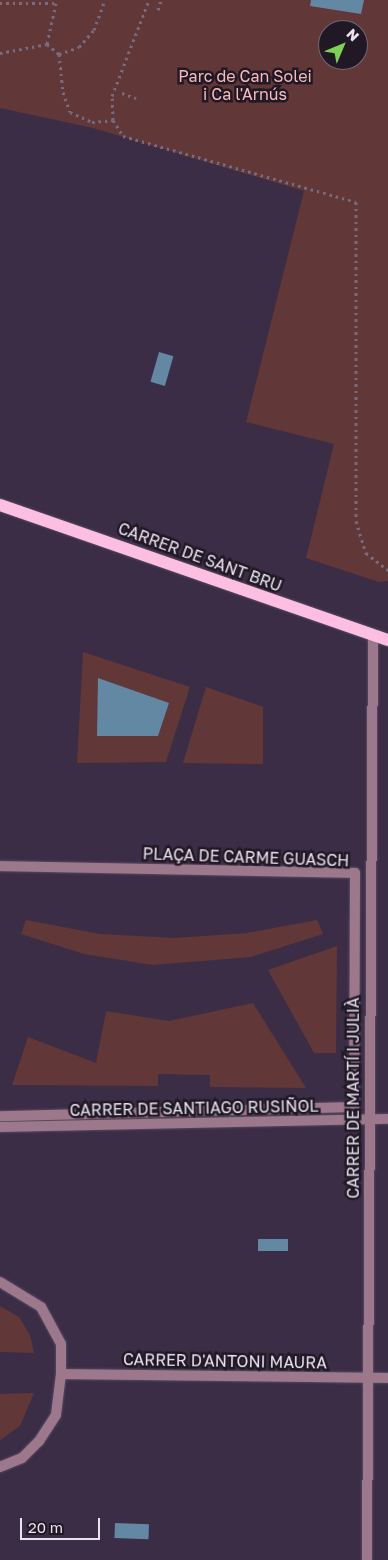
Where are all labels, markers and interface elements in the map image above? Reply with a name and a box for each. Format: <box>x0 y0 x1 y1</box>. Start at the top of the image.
north arrow <box>318 20 368 70</box>
text: N <box>343 25 363 45</box>
park label: Parc de Can Solei i Ca l'Arnús <box>178 66 312 104</box>
street label: CARRER DE SANT BRU <box>116 518 284 596</box>
street label: PLAÇA DE CARME GUASCH <box>142 844 350 870</box>
street label: CARRER DE MARTÍ I JULIÀ <box>343 997 363 1199</box>
street label: CARRER DE SANTIAGO RUSIÑOL <box>69 1096 319 1120</box>
street label: CARRER D'ANTONI MAURA <box>123 1350 327 1372</box>
scale bar <box>22 1508 102 1540</box>
text: 20 m <box>28 1518 63 1536</box>

